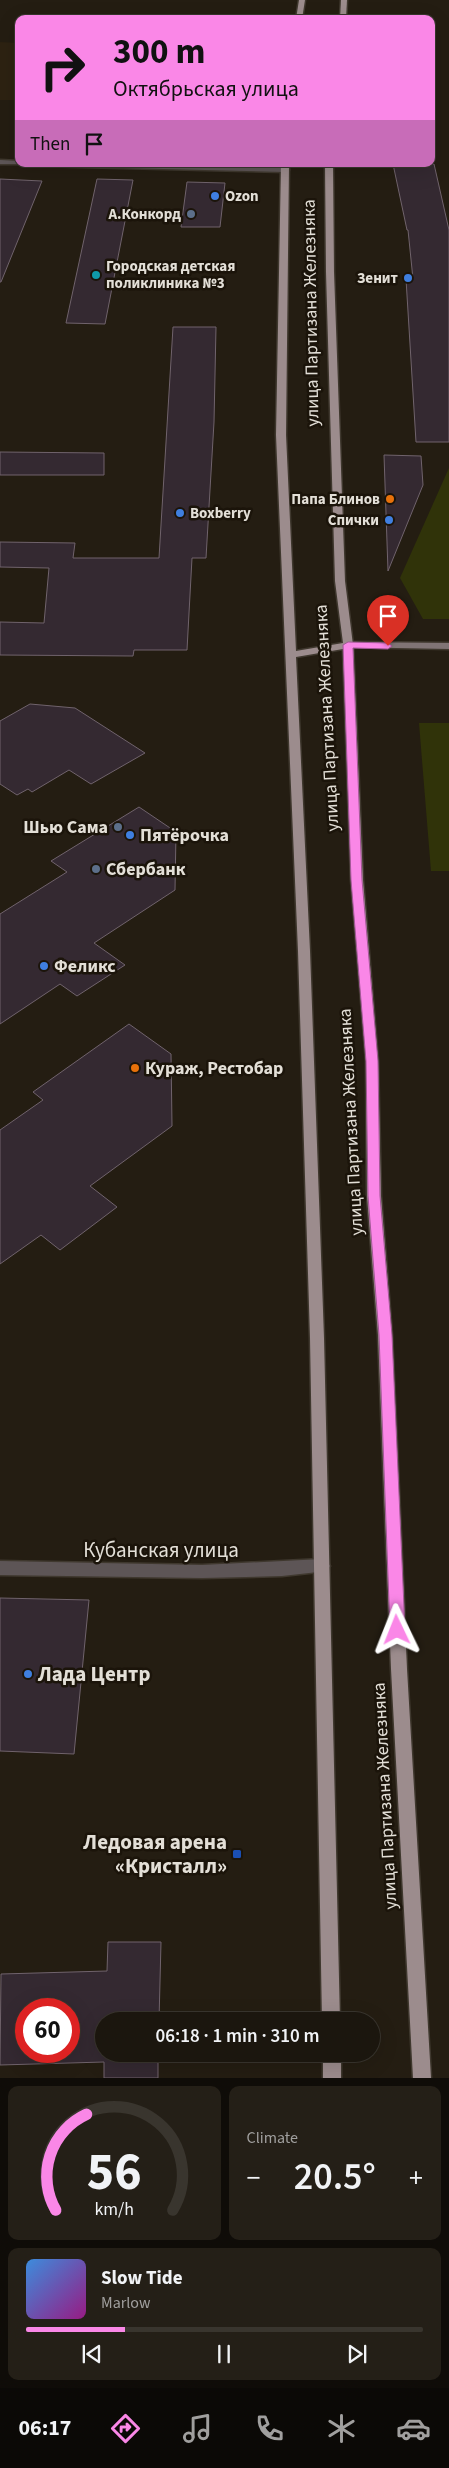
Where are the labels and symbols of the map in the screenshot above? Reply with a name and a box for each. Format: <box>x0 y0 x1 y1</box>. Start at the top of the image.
place label: Ozon <box>225 186 259 207</box>
marker: Ozon <box>209 190 221 202</box>
street label: улица Партизана Железняка <box>297 199 325 427</box>
place label: А.Конкорд <box>107 204 181 225</box>
marker: А.Конкорд <box>185 208 197 220</box>
place label: Городская детская поликлиника №3 <box>106 256 235 294</box>
place label: Зенит <box>357 268 398 289</box>
marker: Городская детская поликлиника №3 <box>90 269 102 281</box>
marker: Зенит <box>402 272 414 284</box>
place label: Папа Блинов <box>291 489 380 510</box>
marker: Папа Блинов <box>384 493 396 505</box>
place label: Boxberry <box>190 503 251 524</box>
marker: Boxberry <box>174 507 186 519</box>
place label: Спички <box>328 510 379 531</box>
marker: Спички <box>383 514 395 526</box>
pin <box>367 595 409 646</box>
street label: улица Партизана Железняка <box>309 604 345 832</box>
place label: Шью Сама <box>23 815 108 840</box>
marker: Шью Сама <box>112 821 124 833</box>
place label: Пятёрочка <box>140 823 229 848</box>
marker: Пятёрочка <box>124 829 136 841</box>
place label: Сбербанк <box>106 857 186 882</box>
marker: Сбербанк <box>90 863 102 875</box>
place label: Феликс <box>54 954 116 979</box>
marker: Феликс <box>38 960 50 972</box>
street label: улица Партизана Железняка <box>333 1008 369 1236</box>
place label: Кураж, Рестобар <box>145 1056 283 1081</box>
marker: Кураж, Рестобар <box>129 1062 141 1074</box>
street label: Кубанская улица <box>83 1535 239 1565</box>
position arrow <box>370 1603 422 1655</box>
place label: Лада Центр <box>37 1659 150 1689</box>
marker: Лада Центр <box>22 1668 34 1680</box>
street label: улица Партизана Железняка <box>367 1682 403 1910</box>
place label: Ледовая арена «Кристалл» <box>82 1827 227 1881</box>
marker: Ледовая арена «Кристалл» <box>231 1848 243 1860</box>
speed limit sign: 60 <box>15 1998 80 2063</box>

